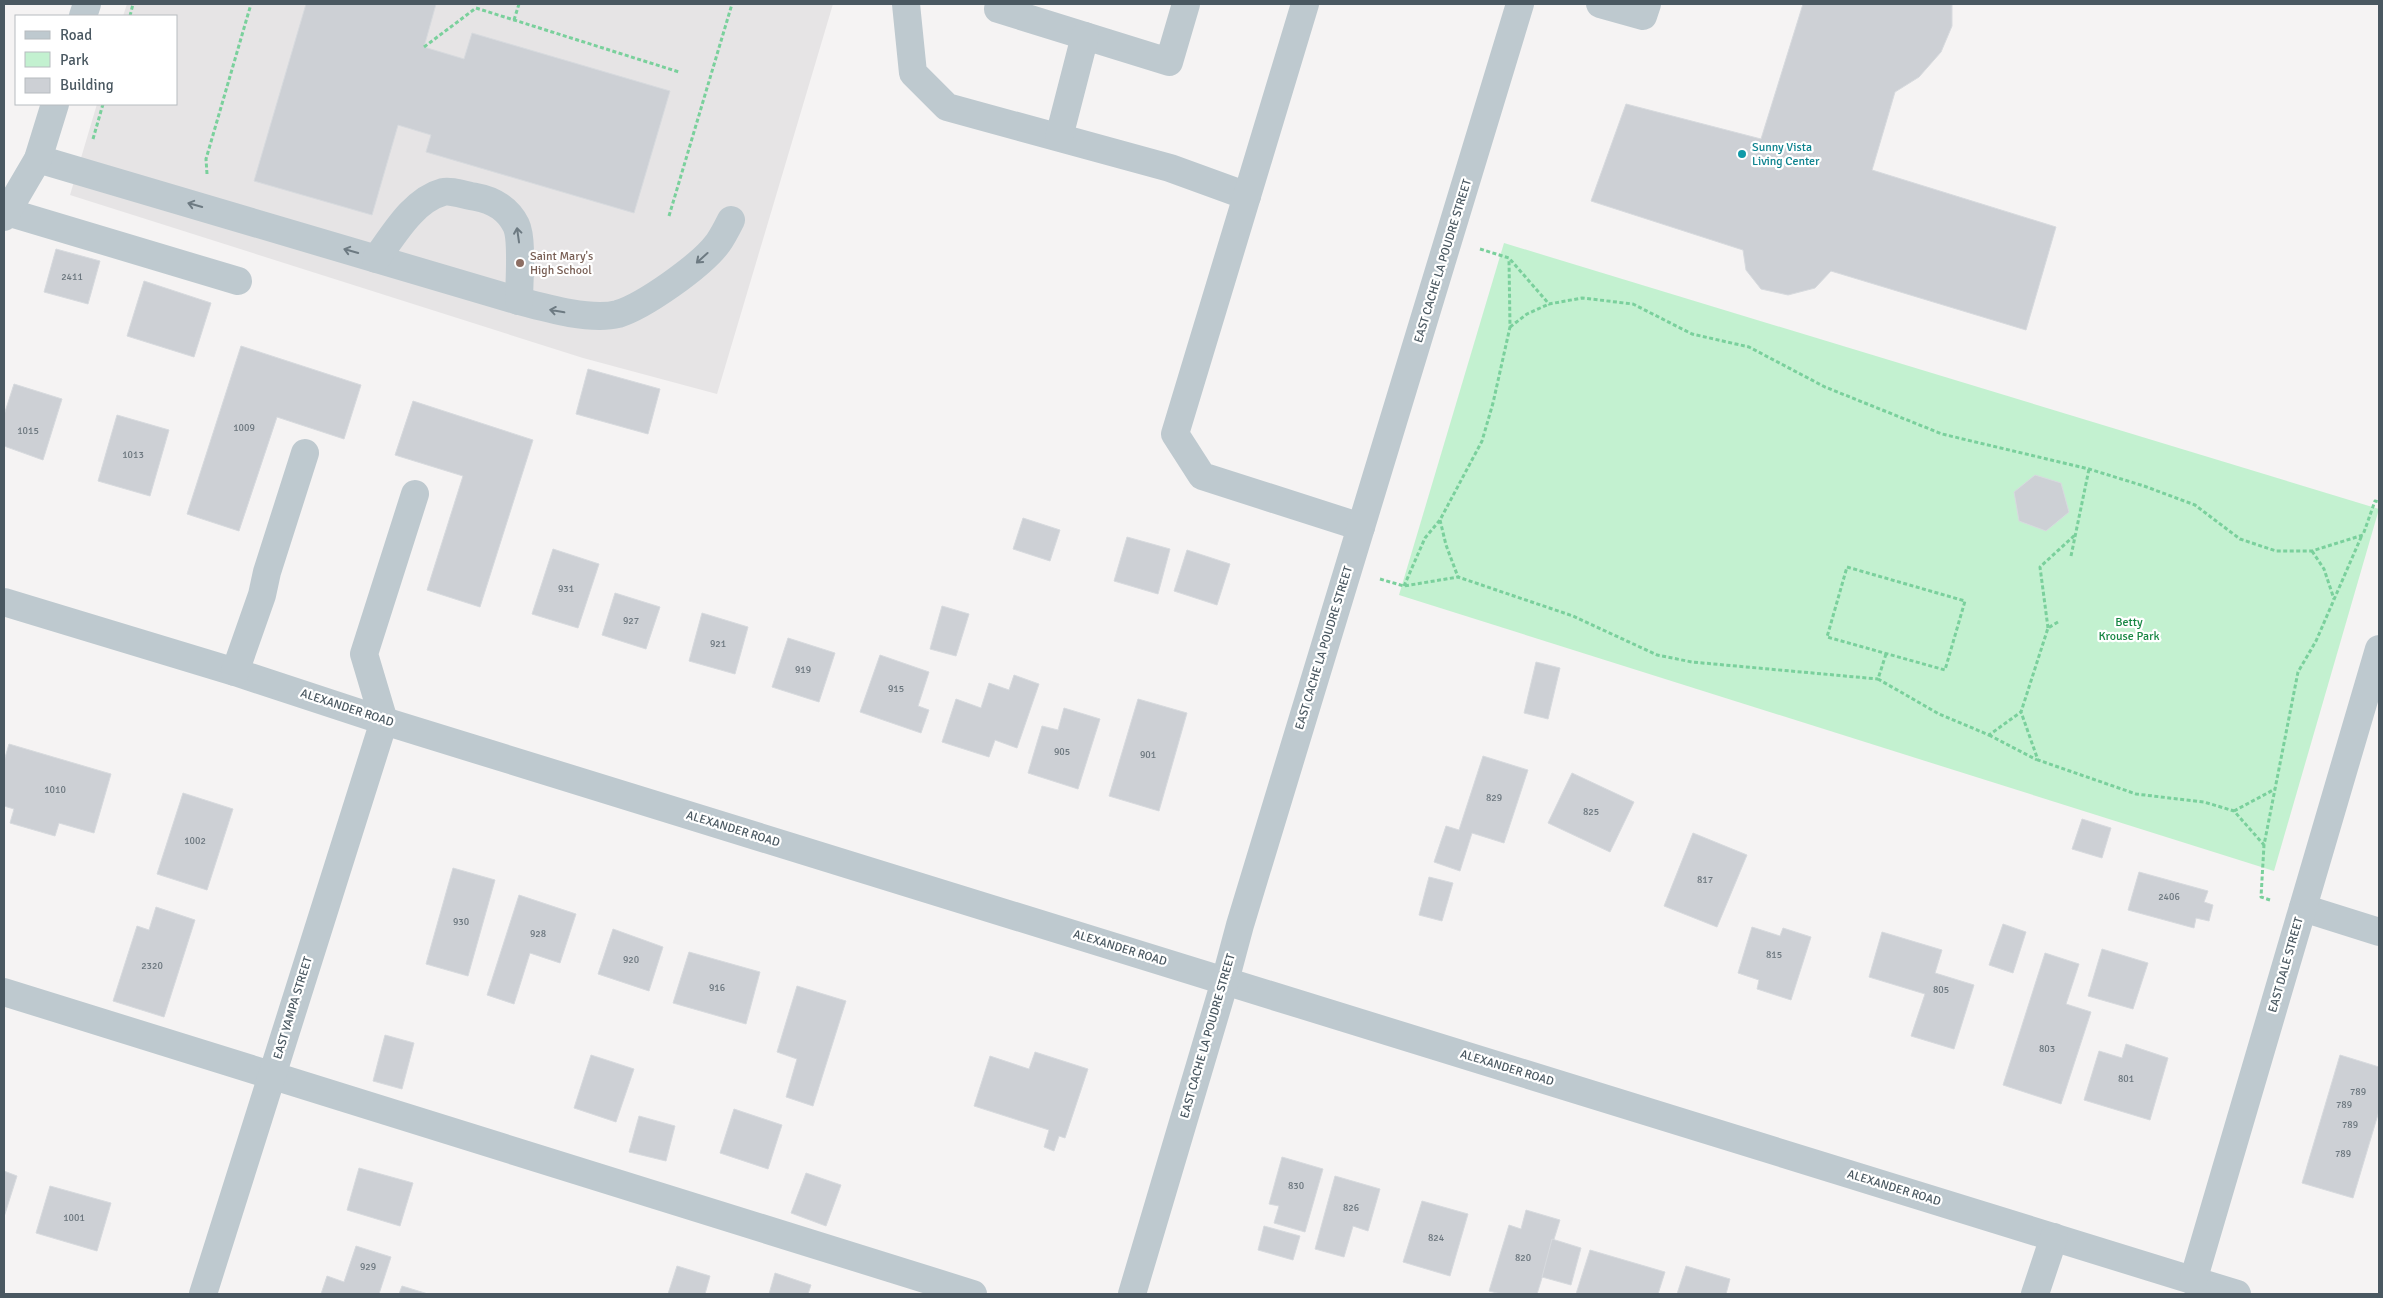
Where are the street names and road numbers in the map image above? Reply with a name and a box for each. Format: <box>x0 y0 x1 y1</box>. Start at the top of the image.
street label: EAST CACHE LA POUDRE STREET <box>1411 177 1475 345</box>
street label: EAST CACHE LA POUDRE STREET <box>1292 564 1356 732</box>
street label: ALEXANDER ROAD <box>299 686 396 730</box>
street label: ALEXANDER ROAD <box>684 808 782 850</box>
street label: EAST DALE STREET <box>2265 916 2307 1014</box>
street label: ALEXANDER ROAD <box>1071 927 1169 969</box>
street label: EAST CACHE LA POUDRE STREET <box>1177 952 1239 1120</box>
street label: EAST YAMPA STREET <box>270 955 316 1061</box>
street label: ALEXANDER ROAD <box>1458 1047 1556 1089</box>
street label: ALEXANDER ROAD <box>1845 1167 1943 1209</box>

